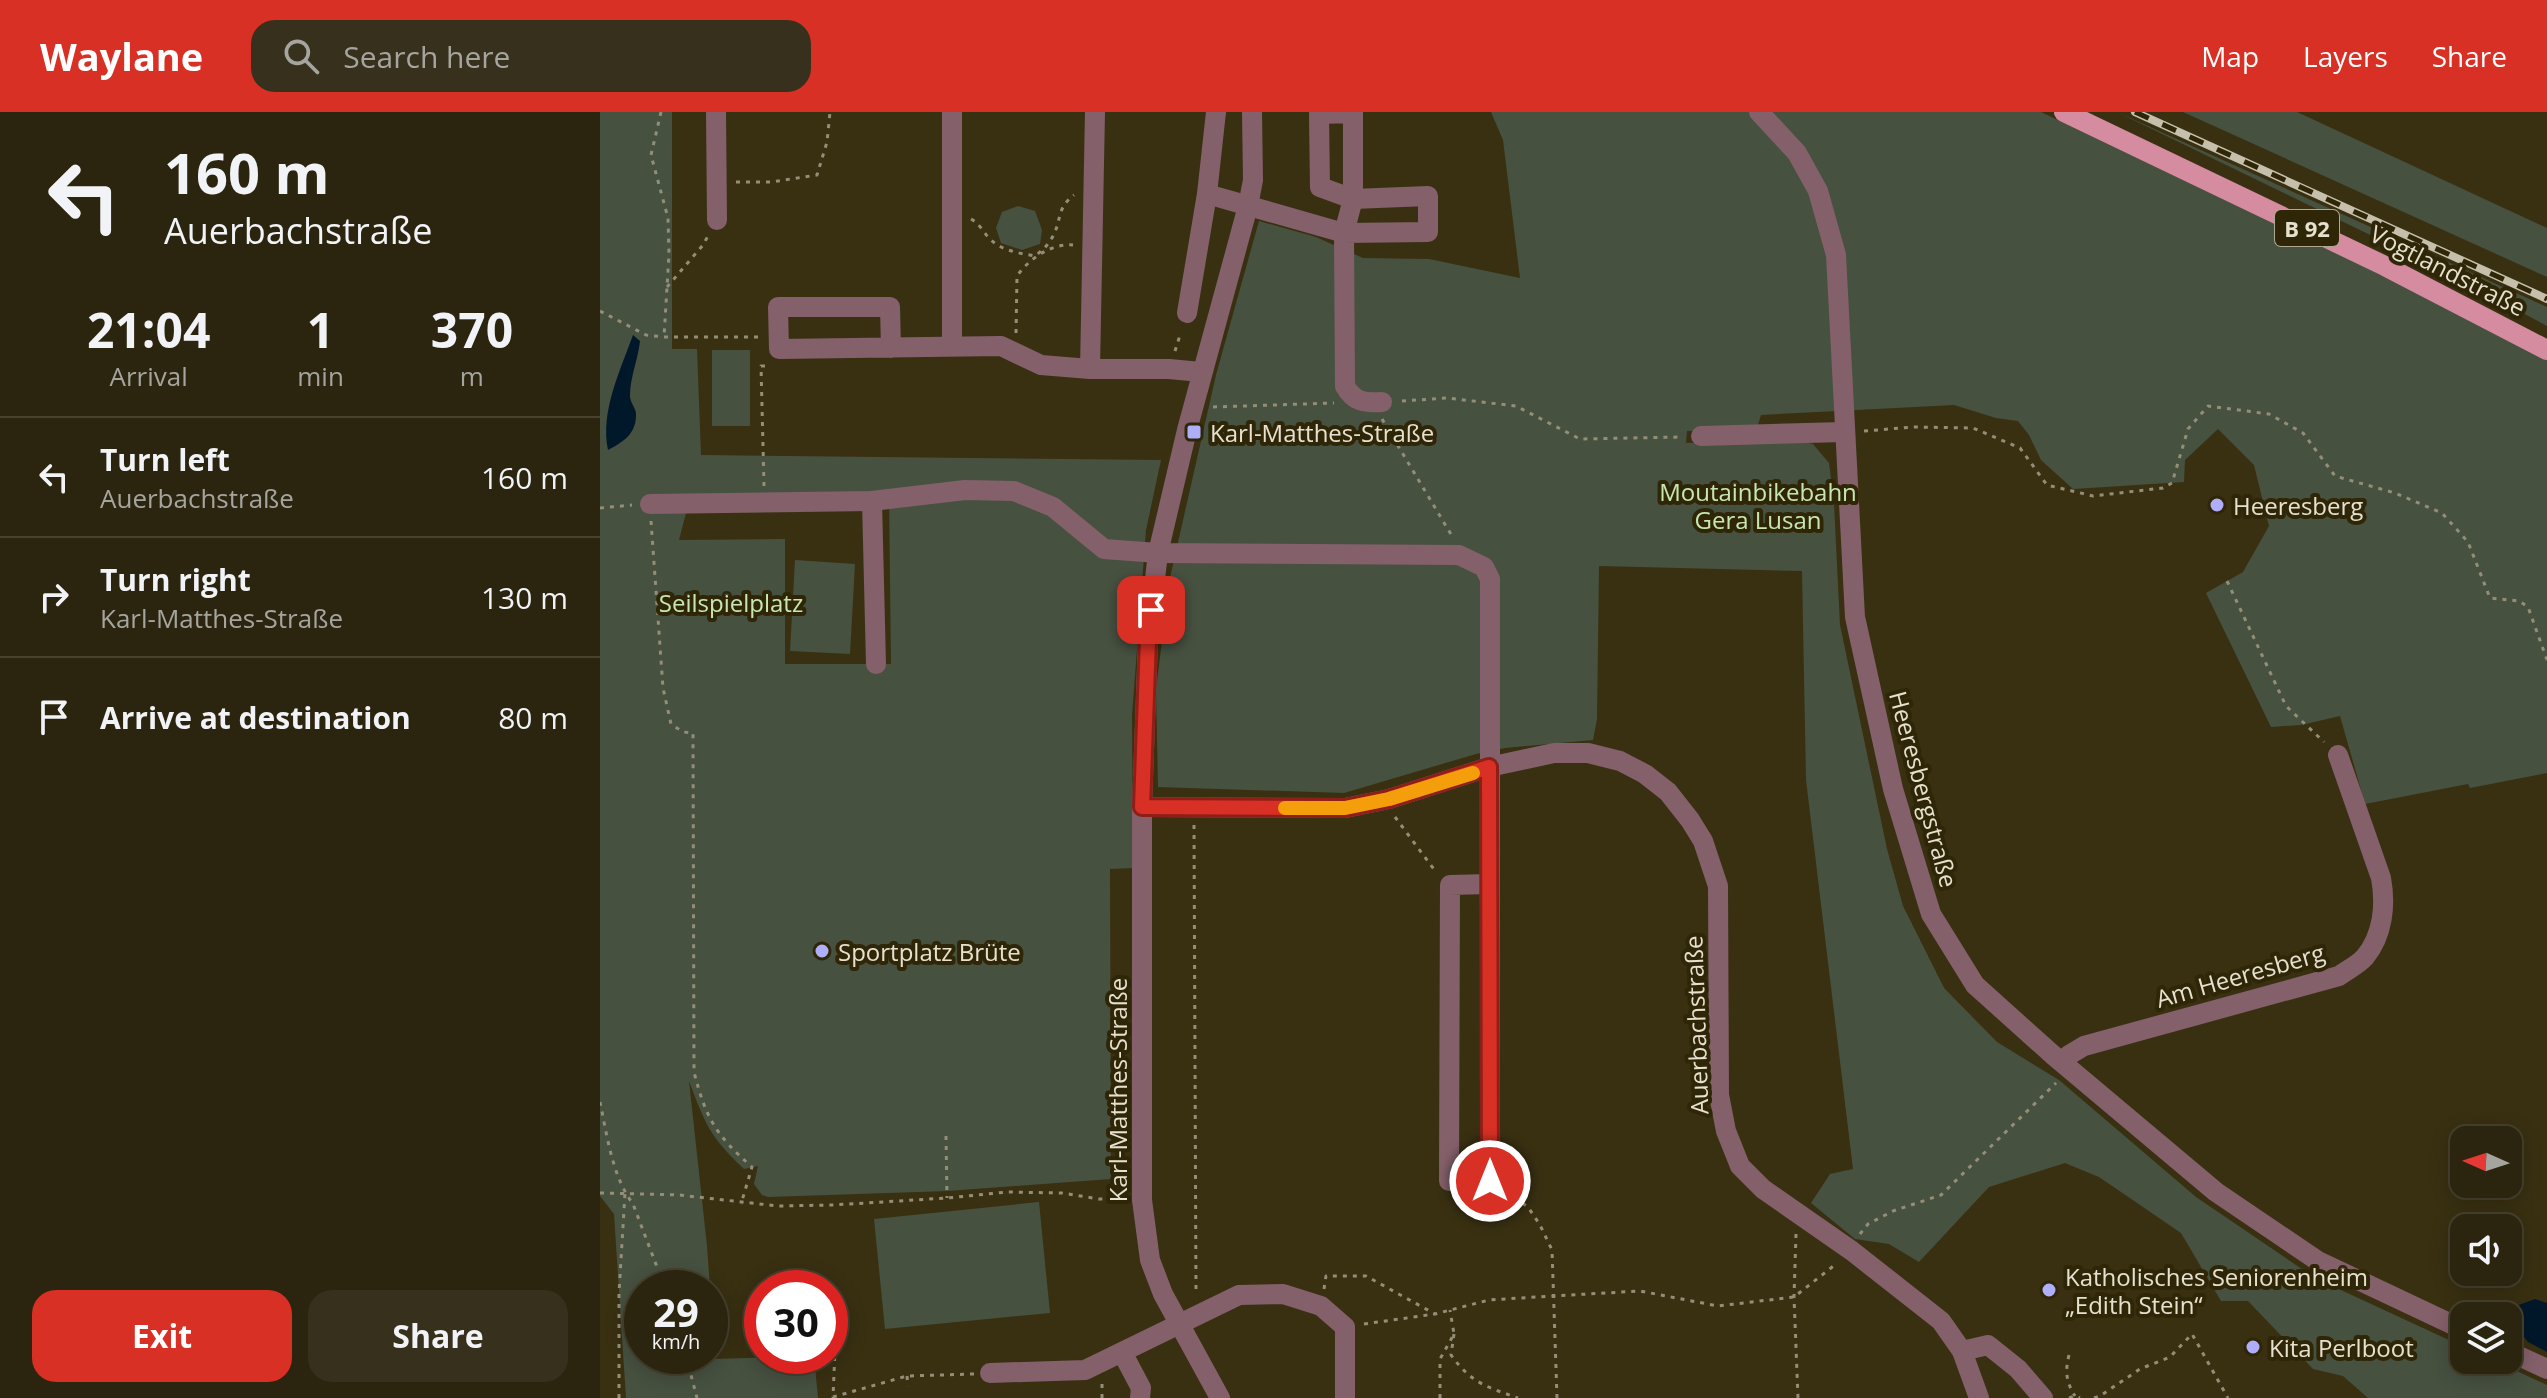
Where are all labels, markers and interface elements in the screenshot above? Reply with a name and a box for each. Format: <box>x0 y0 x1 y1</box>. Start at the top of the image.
search box <box>251 20 811 92</box>
text: Waylane <box>40 30 203 82</box>
icon: search <box>279 34 323 78</box>
text: Search here <box>343 36 510 77</box>
text: Map <box>2201 37 2259 75</box>
text: Layers <box>2303 37 2388 75</box>
text: Share <box>2432 37 2507 75</box>
text: 160 m <box>164 134 330 210</box>
icon: left <box>32 144 136 248</box>
text: Auerbachstraße <box>164 206 432 255</box>
road number: B 92 <box>2275 210 2339 246</box>
street label: Vogtlandstraße <box>2364 217 2532 323</box>
text: 21:04 <box>87 297 210 362</box>
text: 1 <box>307 297 334 362</box>
text: 370 <box>431 297 513 362</box>
text: Arrival <box>109 358 188 394</box>
text: min <box>297 358 344 394</box>
text: m <box>460 358 484 394</box>
place label: Karl-Matthes-Straße <box>1210 416 1434 449</box>
marker: Karl-Matthes-Straße <box>1185 423 1203 441</box>
text: Turn left <box>100 439 230 480</box>
icon: left <box>32 455 76 499</box>
text: 160 m <box>481 457 568 498</box>
park label: Moutainbikebahn Gera Lusan <box>1659 475 1857 536</box>
text: Auerbachstraße <box>100 480 294 516</box>
place label: Heeresberg <box>2233 489 2363 522</box>
marker: Heeresberg <box>2208 496 2226 514</box>
text: Turn right <box>100 559 251 600</box>
icon: right <box>32 575 76 619</box>
pin <box>1117 576 1185 644</box>
text: 130 m <box>481 577 568 618</box>
park label: Seilspielplatz <box>659 586 803 619</box>
icon: arrive <box>1129 588 1173 632</box>
text: Karl-Matthes-Straße <box>100 600 343 636</box>
street label: Heeresbergstraße <box>1882 687 1966 891</box>
icon: arrive <box>32 695 76 739</box>
text: Arrive at destination <box>100 697 411 738</box>
text: 80 m <box>498 697 568 738</box>
place label: Sportplatz Brüte <box>838 935 1021 968</box>
street label: Auerbachstraße <box>1676 935 1716 1115</box>
street label: Am Heeresberg <box>2152 935 2328 1015</box>
marker: Sportplatz Brüte <box>813 942 831 960</box>
street label: Karl-Matthes-Straße <box>1101 978 1134 1202</box>
north arrow <box>2450 1126 2522 1198</box>
map controls <box>2450 1126 2522 1374</box>
position arrow <box>1448 1139 1532 1223</box>
button: sound <box>2450 1214 2522 1286</box>
place label: Katholisches Seniorenheim „Edith Stein“ <box>2065 1260 2368 1321</box>
speed limit sign: 30 <box>744 1270 848 1374</box>
marker: Katholisches Seniorenheim „Edith Stein“ <box>2040 1281 2058 1299</box>
text: 29 <box>653 1284 699 1339</box>
button: Exit <box>32 1290 292 1382</box>
button: Share <box>308 1290 568 1382</box>
button: layers <box>2450 1302 2522 1374</box>
text: km/h <box>652 1328 700 1355</box>
place label: Kita Perlboot <box>2269 1331 2414 1364</box>
marker: Kita Perlboot <box>2244 1338 2262 1356</box>

